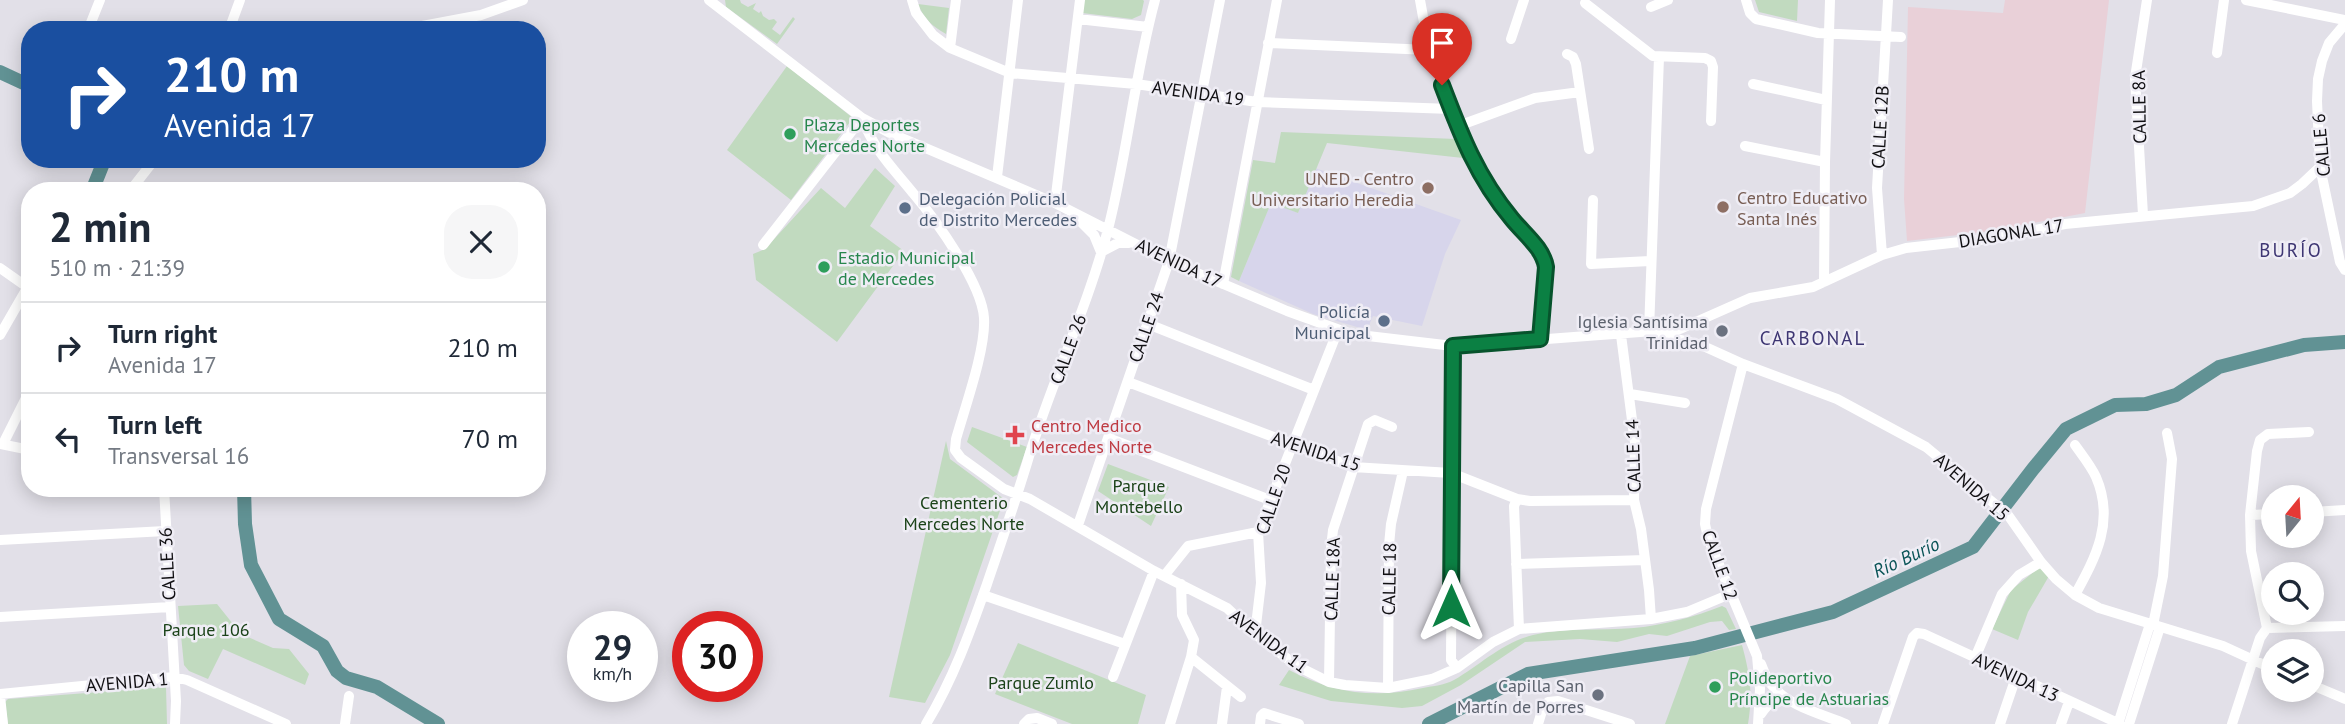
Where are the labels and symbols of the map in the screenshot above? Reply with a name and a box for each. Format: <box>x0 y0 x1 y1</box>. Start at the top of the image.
pin <box>1412 13 1472 85</box>
street label: CALLE 8A <box>2127 69 2151 144</box>
street label: AVENIDA 19 <box>1151 75 1245 111</box>
street label: CALLE 12B <box>1866 85 1894 169</box>
place label: Plaza Deportes Mercedes Norte <box>804 113 925 157</box>
street label: CALLE 6 <box>2307 113 2335 177</box>
marker: Plaza Deportes Mercedes Norte <box>782 126 798 142</box>
place label: UNED - Centro Universitario Heredia <box>1251 167 1414 211</box>
marker: UNED - Centro Universitario Heredia <box>1420 180 1436 196</box>
place label: Centro Educativo Santa Inés <box>1737 186 1867 230</box>
place label: Delegación Policial de Distrito Mercedes <box>919 187 1077 231</box>
marker: Centro Educativo Santa Inés <box>1715 199 1731 215</box>
marker: Delegación Policial de Distrito Mercedes <box>897 200 913 216</box>
street label: DIAGONAL 17 <box>1957 213 2065 253</box>
street label: AVENIDA 17 <box>1132 233 1226 293</box>
district label: BURÍO <box>2259 238 2323 262</box>
place label: Estadio Municipal de Mercedes <box>838 246 975 290</box>
marker: Estadio Municipal de Mercedes <box>816 259 832 275</box>
street label: CALLE 24 <box>1123 289 1169 365</box>
place label: Policía Municipal <box>1295 300 1371 344</box>
place label: Iglesia Santísima Trinidad <box>1577 310 1708 354</box>
street label: CALLE 26 <box>1045 311 1091 387</box>
marker: Policía Municipal <box>1376 313 1392 329</box>
marker: Iglesia Santísima Trinidad <box>1714 323 1730 339</box>
district label: CARBONAL <box>1760 326 1866 350</box>
place label: Centro Medico Mercedes Norte <box>1031 414 1152 458</box>
street label: CALLE 14 <box>1620 419 1646 493</box>
marker: Centro Medico Mercedes Norte <box>1005 425 1025 445</box>
street label: AVENIDA 15 <box>1268 426 1364 476</box>
street label: AVENIDA 15 <box>1930 448 2014 526</box>
street label: CALLE 20 <box>1250 461 1296 537</box>
park label: Parque Montebello <box>1095 474 1183 518</box>
north arrow <box>2261 485 2324 548</box>
park label: Cementerio Mercedes Norte <box>903 491 1025 535</box>
street label: CALLE 36 <box>154 527 180 601</box>
street label: CALLE 12 <box>1697 527 1743 603</box>
water label: Río Burío <box>1869 531 1943 583</box>
street label: CALLE 18A <box>1319 536 1345 621</box>
street label: CALLE 18 <box>1377 542 1401 616</box>
position arrow <box>1414 569 1488 643</box>
street label: AVENIDA 11 <box>1225 604 1313 678</box>
speed limit sign: 30 <box>672 611 763 702</box>
park label: Parque 106 <box>162 618 250 641</box>
street label: AVENIDA 13 <box>1969 647 2063 707</box>
place label: Polideportivo Príncipe de Astuarias <box>1729 666 1889 710</box>
street label: AVENIDA 1 <box>85 667 169 697</box>
park label: Parque Zumlo <box>988 671 1094 694</box>
place label: Capilla San Martín de Porres <box>1457 674 1584 718</box>
marker: Polideportivo Príncipe de Astuarias <box>1707 679 1723 695</box>
marker: Capilla San Martín de Porres <box>1590 687 1606 703</box>

